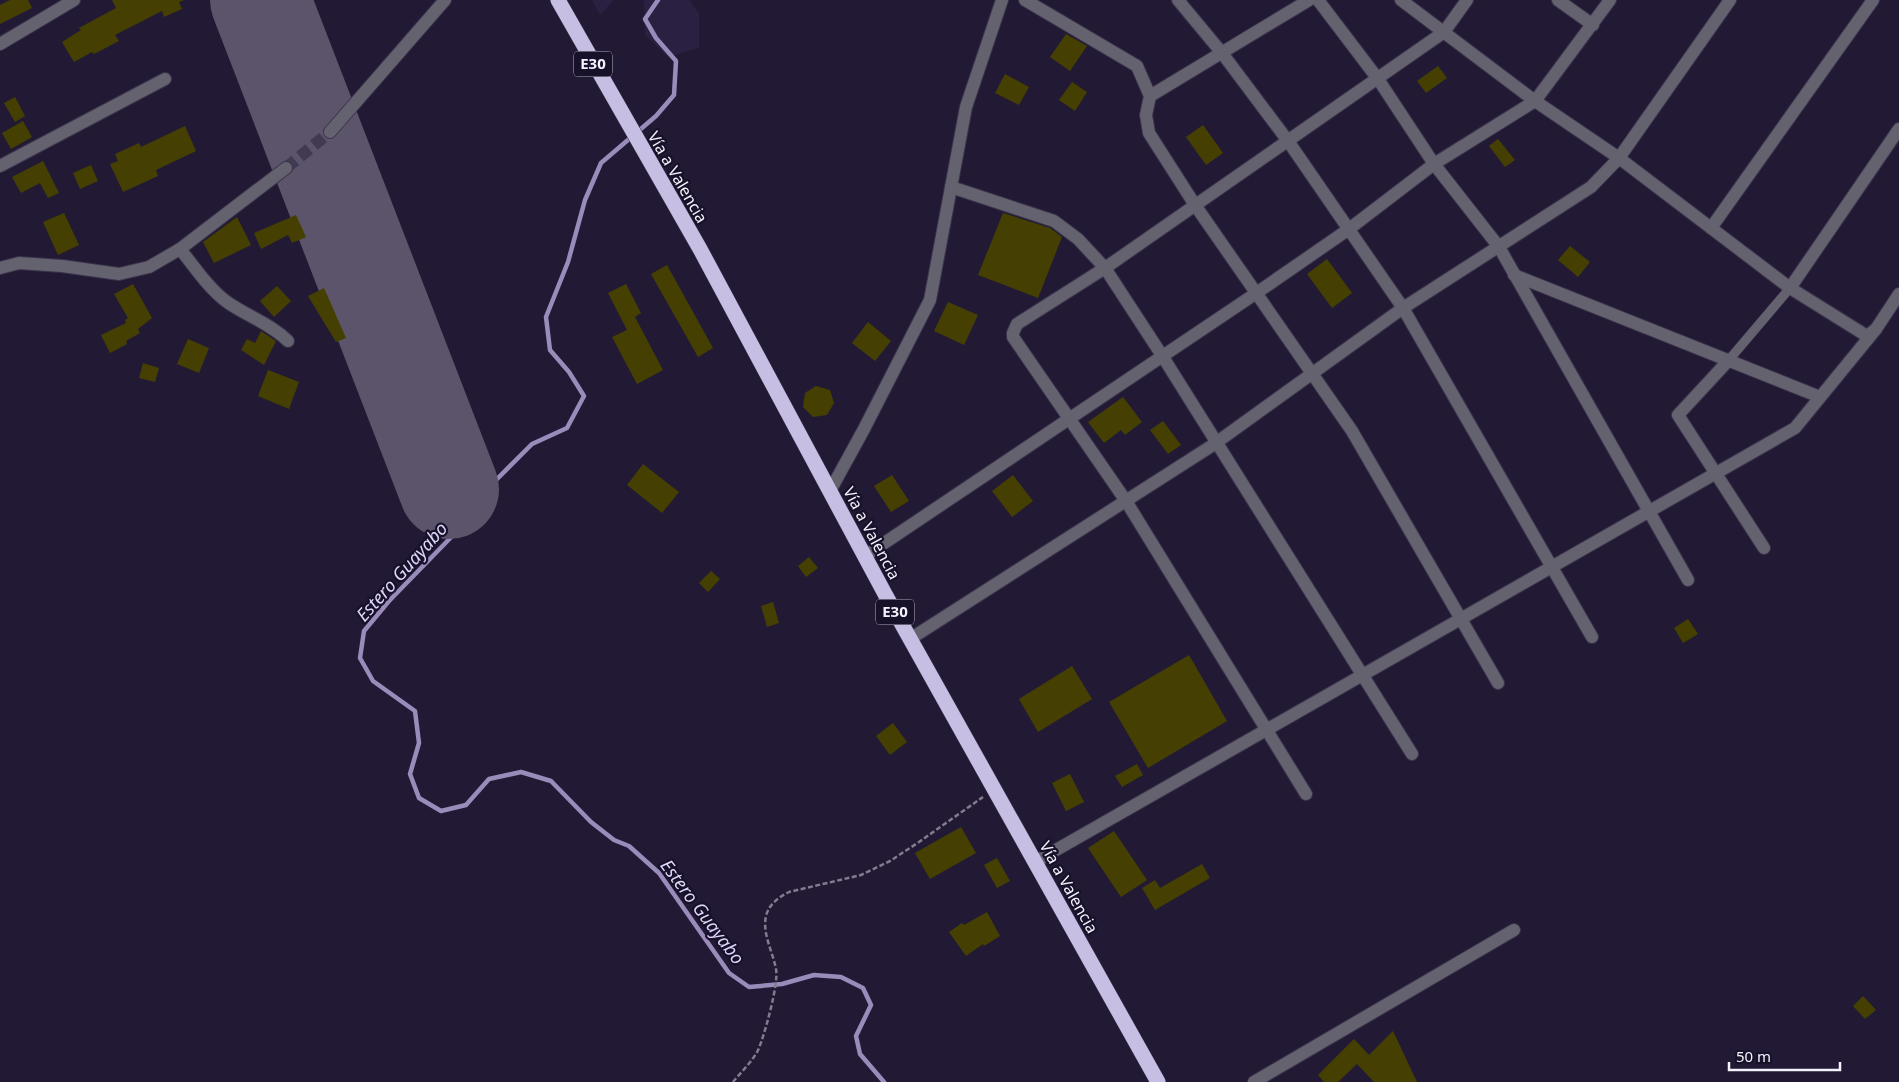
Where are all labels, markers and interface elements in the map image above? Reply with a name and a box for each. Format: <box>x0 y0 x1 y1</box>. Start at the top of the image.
road number: E30 <box>574 52 612 76</box>
street label: Vía a Valencia <box>643 127 713 227</box>
street label: Vía a Valencia <box>838 483 906 583</box>
water label: Estero Guayabo <box>350 517 452 626</box>
road number: E30 <box>876 600 914 624</box>
street label: Vía a Valencia <box>1035 837 1103 937</box>
water label: Estero Guayabo <box>655 854 750 969</box>
scale bar <box>1729 1040 1840 1072</box>
text: 50 m <box>1736 1046 1771 1066</box>

